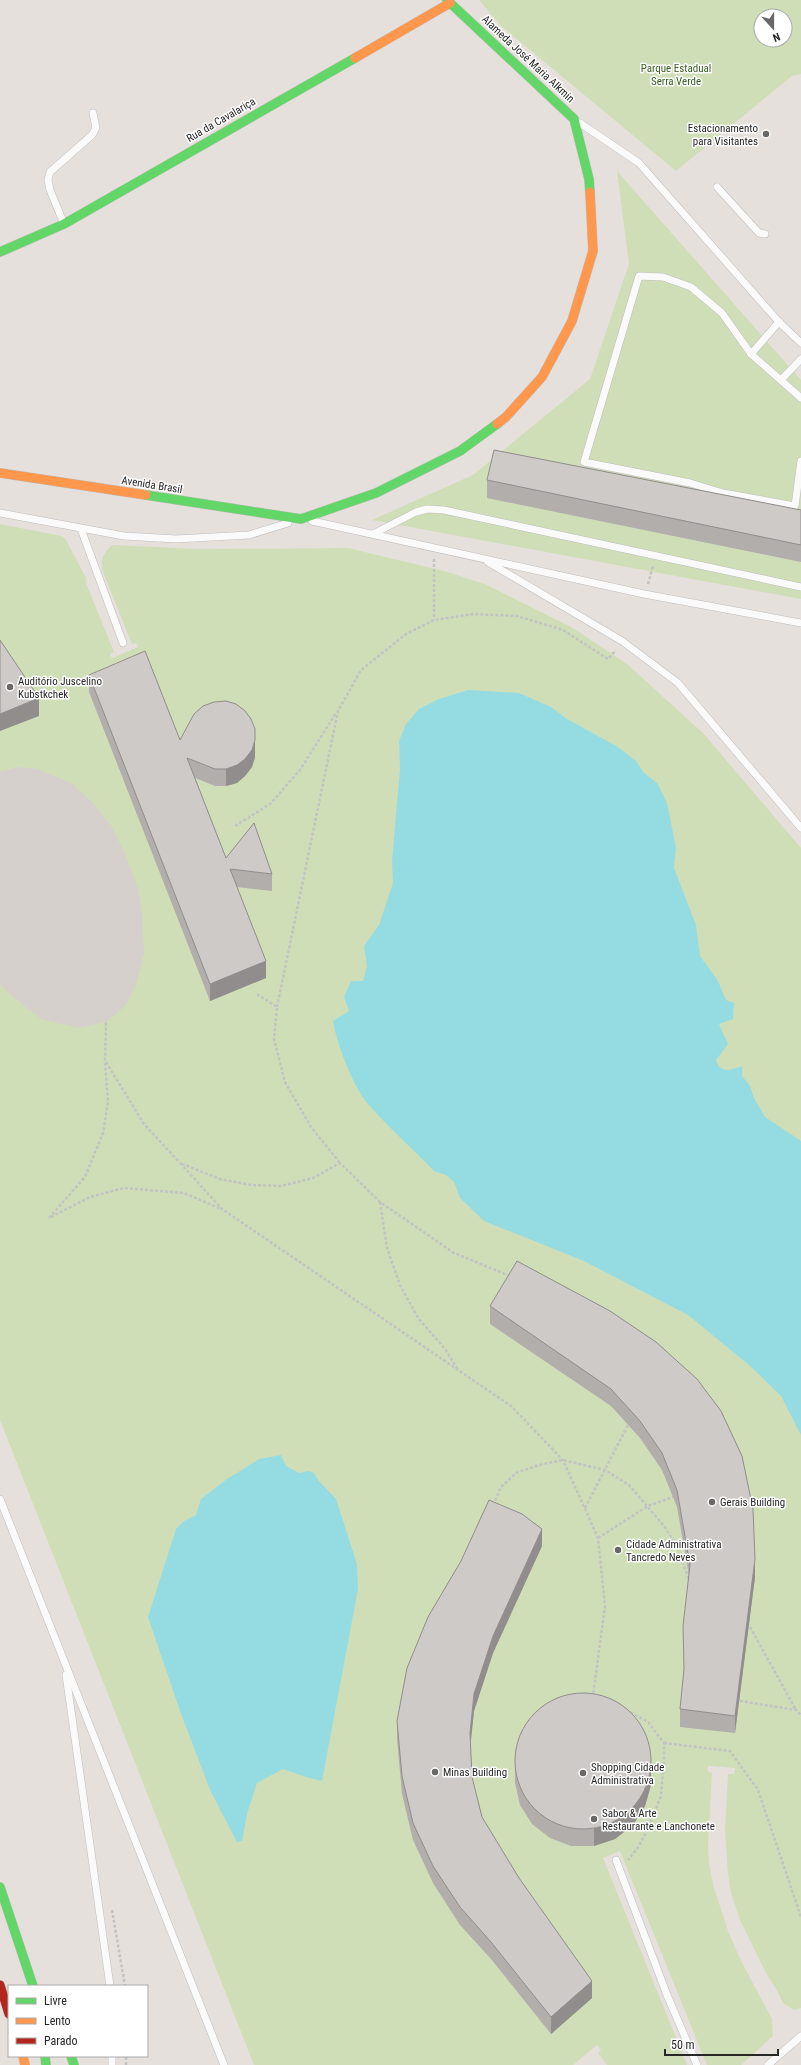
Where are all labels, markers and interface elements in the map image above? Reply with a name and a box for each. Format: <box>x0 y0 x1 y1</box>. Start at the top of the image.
north arrow <box>753 8 793 48</box>
street label: Alameda José Maria Alkmin <box>479 13 577 105</box>
text: N <box>771 30 782 44</box>
park label: Parque Estadual Serra Verde <box>641 62 711 88</box>
street label: Rua da Cavalariça <box>184 95 258 145</box>
place label: Estacionamento para Visitantes <box>688 122 758 148</box>
marker: Estacionamento para Visitantes <box>761 129 771 139</box>
street label: Avenida Brasil <box>121 474 183 496</box>
place label: Auditório Juscelino Kubstkchek <box>18 675 102 701</box>
marker: Auditório Juscelino Kubstkchek <box>5 682 15 692</box>
place label: Gerais Building <box>720 1496 785 1509</box>
marker: Gerais Building <box>707 1497 717 1507</box>
place label: Cidade Administrativa Tancredo Neves <box>626 1538 721 1564</box>
marker: Cidade Administrativa Tancredo Neves <box>613 1545 623 1555</box>
place label: Shopping Cidade Administrativa <box>591 1761 664 1787</box>
place label: Minas Building <box>443 1766 507 1779</box>
marker: Minas Building <box>430 1767 440 1777</box>
marker: Shopping Cidade Administrativa <box>578 1768 588 1778</box>
place label: Sabor & Arte Restaurante e Lanchonete <box>602 1807 715 1833</box>
marker: Sabor & Arte Restaurante e Lanchonete <box>589 1814 599 1824</box>
legend <box>8 1985 148 2057</box>
text: Livre <box>44 1994 67 2008</box>
text: Lento <box>44 2014 71 2028</box>
scale bar <box>665 2031 778 2057</box>
text: Parado <box>44 2034 77 2048</box>
text: 50 m <box>671 2038 695 2052</box>

